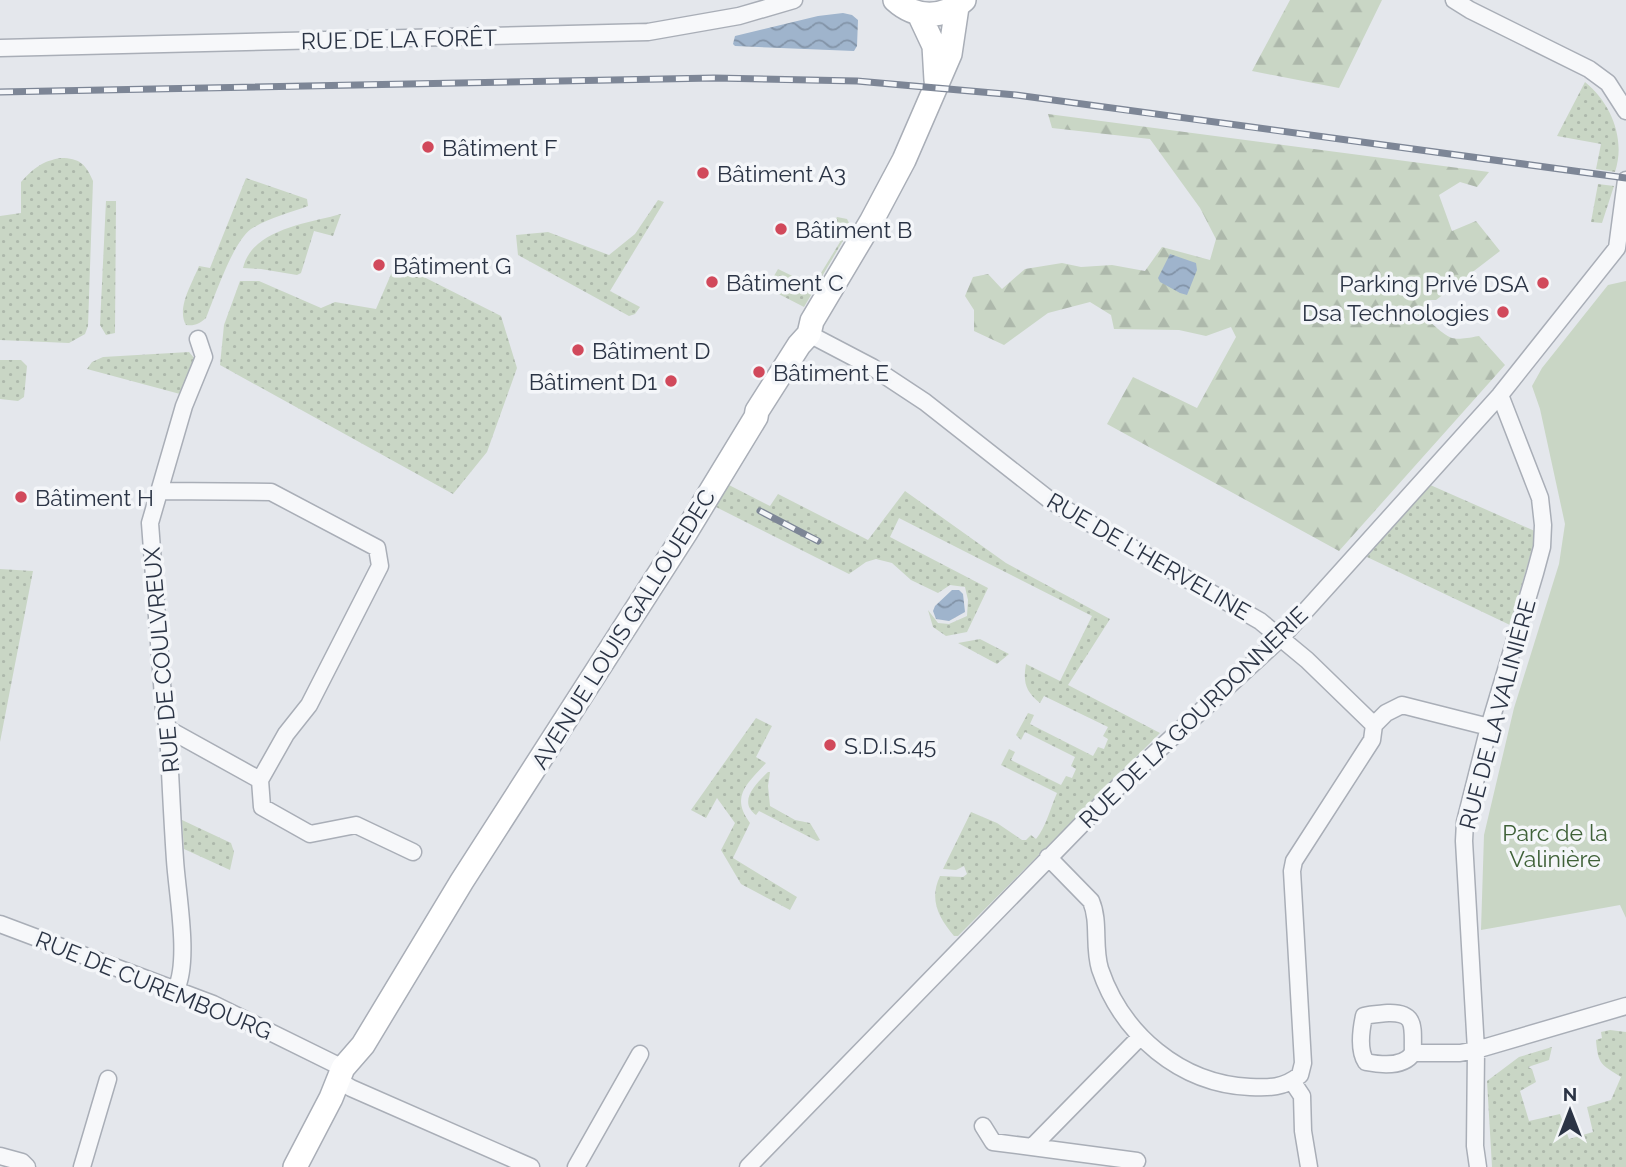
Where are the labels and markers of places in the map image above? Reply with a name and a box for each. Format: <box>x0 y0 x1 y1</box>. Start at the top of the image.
place label: Bâtiment F <box>442 134 558 161</box>
marker: Bâtiment F <box>420 139 436 155</box>
place label: Bâtiment A3 <box>717 160 846 187</box>
marker: Bâtiment A3 <box>695 165 711 181</box>
place label: Bâtiment B <box>795 216 912 243</box>
marker: Bâtiment B <box>773 221 789 237</box>
place label: Bâtiment G <box>393 252 511 279</box>
marker: Bâtiment G <box>371 257 387 273</box>
place label: Bâtiment C <box>726 269 844 296</box>
place label: Parking Privé DSA <box>1339 270 1529 297</box>
marker: Bâtiment C <box>704 274 720 290</box>
marker: Parking Privé DSA <box>1535 275 1551 291</box>
place label: Dsa Technologies <box>1302 299 1489 326</box>
marker: Dsa Technologies <box>1495 304 1511 320</box>
place label: Bâtiment D <box>592 337 710 364</box>
marker: Bâtiment D <box>570 342 586 358</box>
place label: Bâtiment E <box>773 359 889 386</box>
marker: Bâtiment E <box>751 364 767 380</box>
place label: Bâtiment D1 <box>529 368 657 395</box>
marker: Bâtiment D1 <box>663 373 679 389</box>
place label: Bâtiment H <box>35 484 154 511</box>
marker: Bâtiment H <box>13 489 29 505</box>
place label: S.D.I.S.45 <box>844 732 936 759</box>
marker: S.D.I.S.45 <box>822 737 838 753</box>

